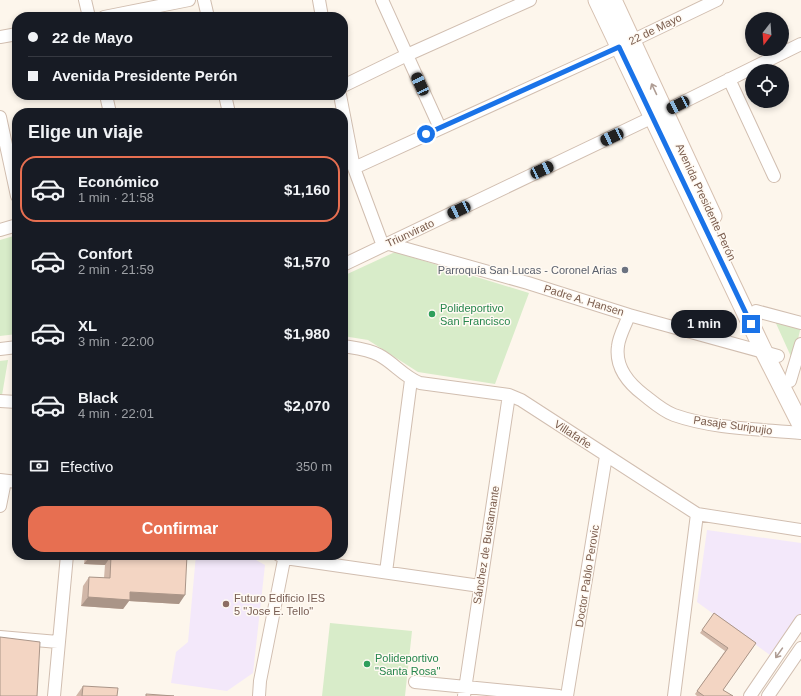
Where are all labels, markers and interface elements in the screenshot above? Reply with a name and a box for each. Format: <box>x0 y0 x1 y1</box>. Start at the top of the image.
street label: 22 de Mayo <box>627 11 683 47</box>
north arrow <box>745 12 789 56</box>
map controls <box>745 12 789 108</box>
text: 22 de Mayo <box>52 29 133 46</box>
button: locate <box>745 64 789 108</box>
text: Avenida Presidente Perón <box>52 67 237 84</box>
car <box>409 71 431 97</box>
one-way arrow <box>650 83 657 95</box>
car <box>665 94 691 116</box>
text: Elige un viaje <box>28 122 143 142</box>
route start <box>417 125 435 143</box>
car <box>599 126 625 148</box>
street label: Avenida Presidente Perón <box>674 142 738 262</box>
car <box>529 159 555 181</box>
icon: car <box>30 171 66 207</box>
text: Económico <box>78 173 159 190</box>
text: $1,160 <box>284 181 330 198</box>
text: 1 min · 21:58 <box>78 190 154 205</box>
car <box>446 199 472 221</box>
street label: Triunvirato <box>384 217 436 249</box>
icon: car <box>30 243 66 279</box>
text: Confort <box>78 245 132 262</box>
text: $1,570 <box>284 253 330 270</box>
text: 2 min · 21:59 <box>78 262 154 277</box>
place label: Parroquía San Lucas - Coronel Arias <box>438 264 617 276</box>
marker: Parroquía San Lucas - Coronel Arias <box>620 265 630 275</box>
street label: Padre A. Hansen <box>542 282 626 318</box>
place label: Polideportivo San Francisco <box>440 302 510 327</box>
marker: Polideportivo San Francisco <box>427 309 437 319</box>
callout: 1 min <box>671 310 737 338</box>
icon: car <box>30 315 66 351</box>
route end <box>742 315 760 333</box>
text: 1 min <box>687 316 721 331</box>
text: XL <box>78 317 97 334</box>
text: $1,980 <box>284 325 330 342</box>
text: 3 min · 22:00 <box>78 334 154 349</box>
icon: car <box>30 387 66 423</box>
text: Black <box>78 389 118 406</box>
text: $2,070 <box>284 397 330 414</box>
text: 4 min · 22:01 <box>78 406 154 421</box>
street label: Pasaje Suripujio <box>693 414 773 436</box>
street label: Villafañe <box>552 418 594 450</box>
icon: cash <box>28 455 50 477</box>
text: Efectivo <box>60 458 113 475</box>
text: 350 m <box>296 459 332 474</box>
street label: Sánchez de Bustamante <box>471 485 501 605</box>
button: Confirmar <box>28 506 332 552</box>
street label: Doctor Pablo Perovic <box>573 524 601 628</box>
place label: Futuro Edificio IES 5 "Jose E. Tello" <box>234 592 325 617</box>
marker: Futuro Edificio IES 5 "Jose E. Tello" <box>221 599 231 609</box>
one-way arrow <box>775 648 783 659</box>
place label: Polideportivo "Santa Rosa" <box>375 652 440 677</box>
marker: Polideportivo "Santa Rosa" <box>362 659 372 669</box>

